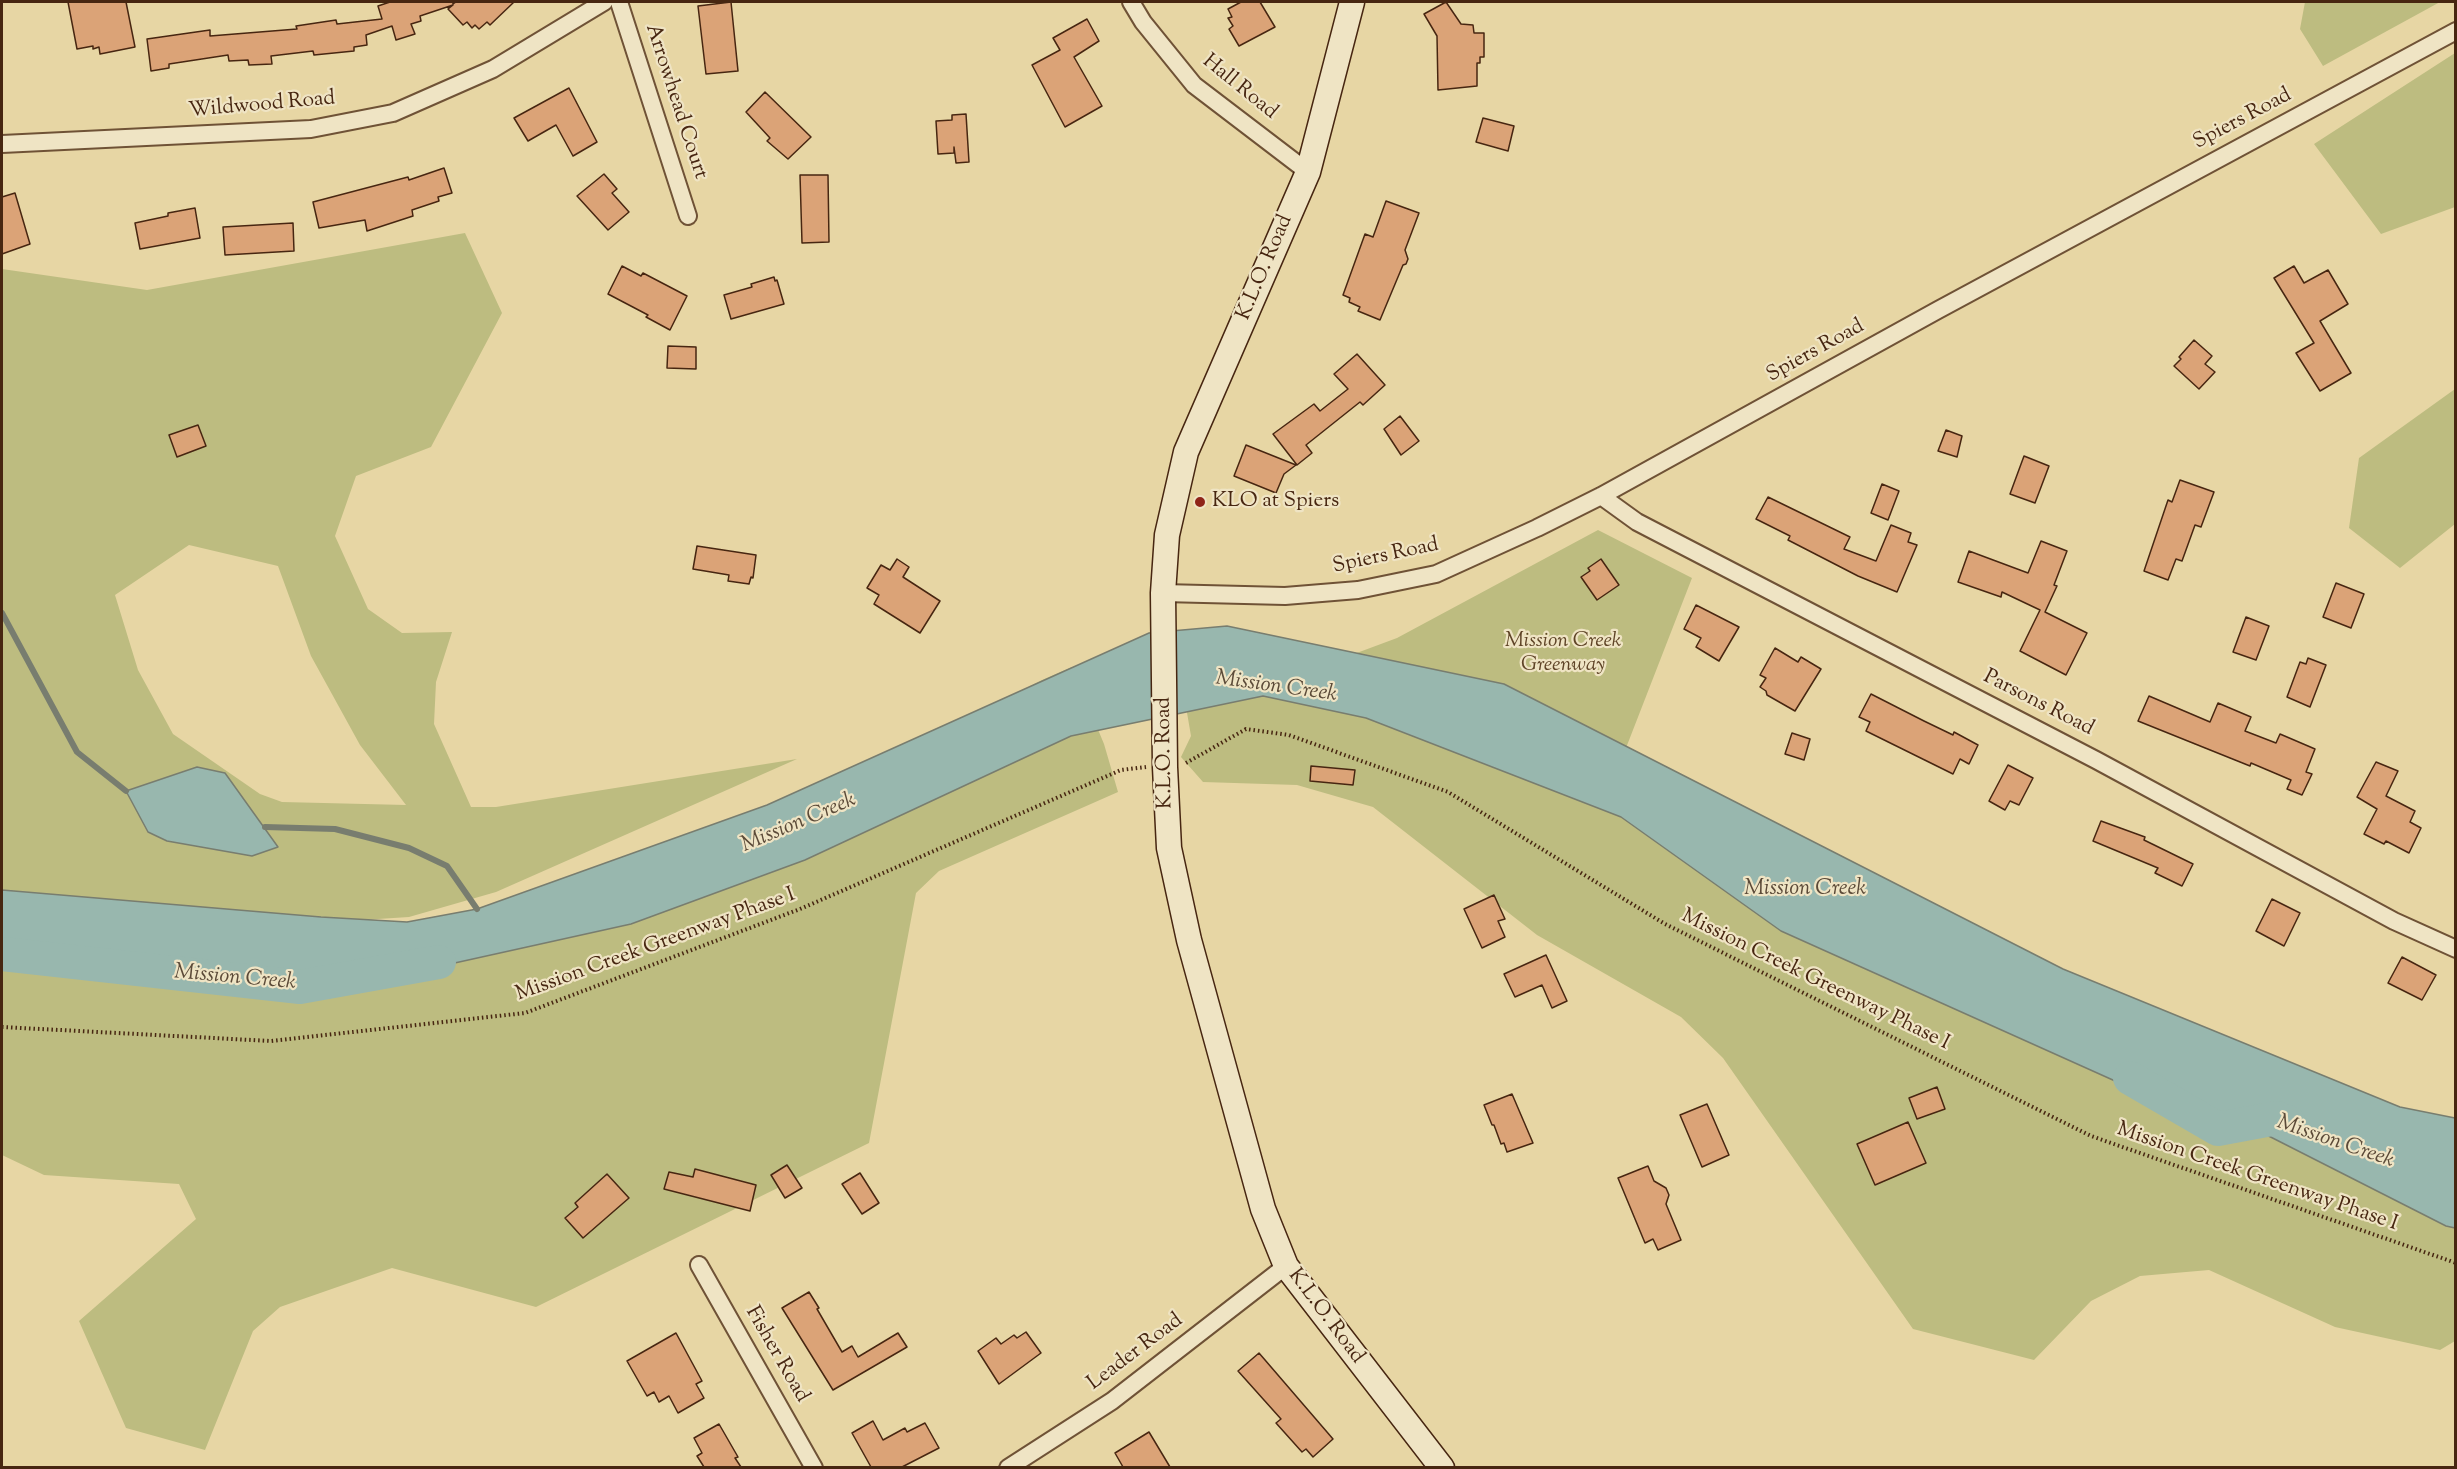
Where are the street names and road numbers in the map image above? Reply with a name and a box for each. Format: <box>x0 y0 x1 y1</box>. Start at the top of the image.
street label: Arrowhead Court <box>638 21 712 183</box>
street label: Hall Road <box>1196 50 1282 126</box>
street label: Spiers Road <box>2190 84 2296 156</box>
street label: Wildwood Road <box>188 87 336 125</box>
street label: K.L.O. Road <box>1232 211 1300 325</box>
street label: Spiers Road <box>1763 315 1869 389</box>
street label: Spiers Road <box>1331 533 1441 581</box>
street label: Parsons Road <box>1978 665 2098 743</box>
street label: K.L.O. Road <box>1152 697 1180 809</box>
street label: Mission Creek Greenway Phase I <box>513 884 799 1008</box>
street label: Mission Creek Greenway Phase I <box>1677 905 1953 1057</box>
street label: Mission Creek Greenway Phase I <box>2113 1118 2401 1238</box>
street label: K.L.O. Road <box>1281 1265 1369 1369</box>
street label: Fisher Road <box>738 1302 814 1408</box>
street label: Leader Road <box>1083 1309 1189 1397</box>

